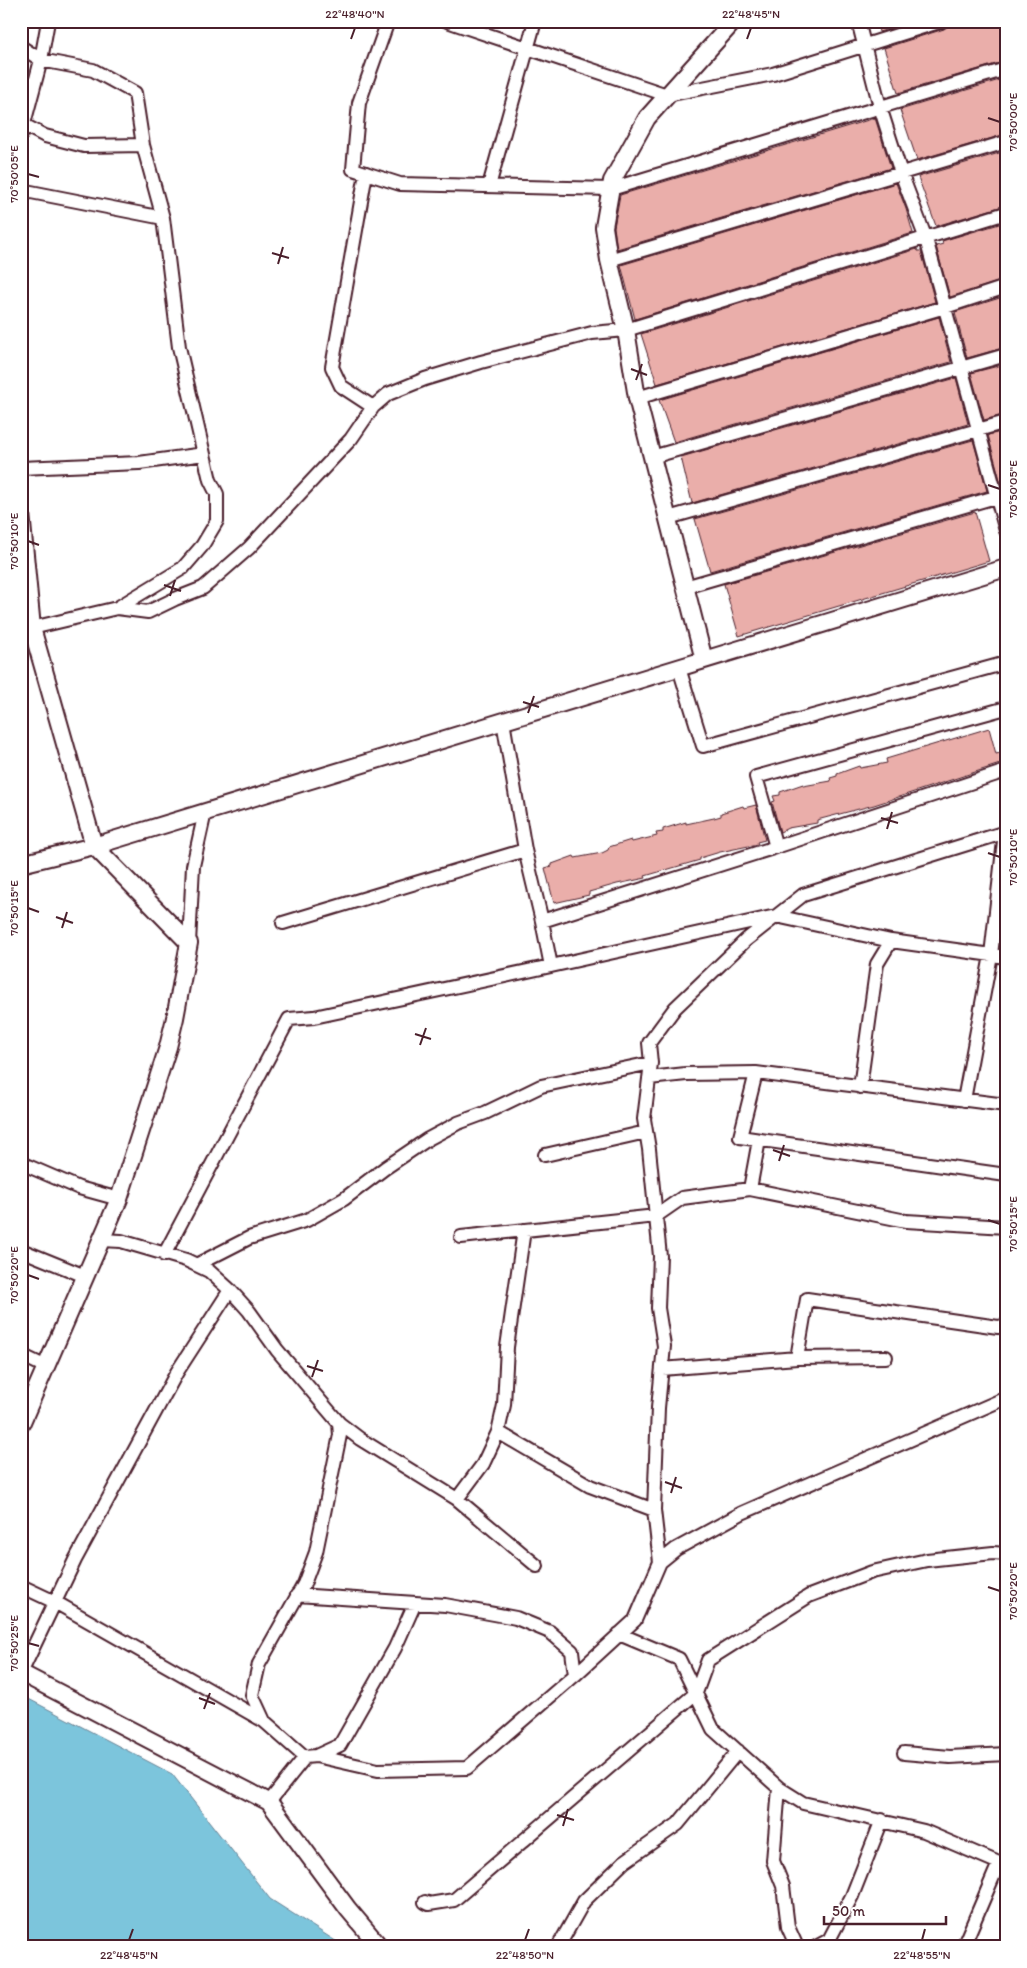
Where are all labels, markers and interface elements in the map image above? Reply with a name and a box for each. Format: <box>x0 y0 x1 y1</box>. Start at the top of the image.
text: 22°48'40"N <box>325 7 385 21</box>
text: 22°48'45"N <box>722 7 780 21</box>
text: 70°50'00"E <box>1006 92 1020 151</box>
text: 70°50'05"E <box>7 145 21 203</box>
text: 70°50'05"E <box>1006 460 1020 518</box>
text: 70°50'10"E <box>7 512 21 569</box>
text: 70°50'10"E <box>1006 828 1020 885</box>
text: 70°50'15"E <box>7 880 21 936</box>
text: 70°50'15"E <box>1006 1196 1020 1252</box>
text: 70°50'20"E <box>7 1246 21 1304</box>
text: 70°50'20"E <box>1006 1562 1020 1620</box>
text: 70°50'25"E <box>7 1614 21 1671</box>
scale bar <box>824 1893 947 1925</box>
text: 50 m <box>832 1902 865 1920</box>
text: 22°48'45"N <box>100 1948 158 1962</box>
text: 22°48'50"N <box>496 1948 554 1962</box>
text: 22°48'55"N <box>893 1948 951 1962</box>

